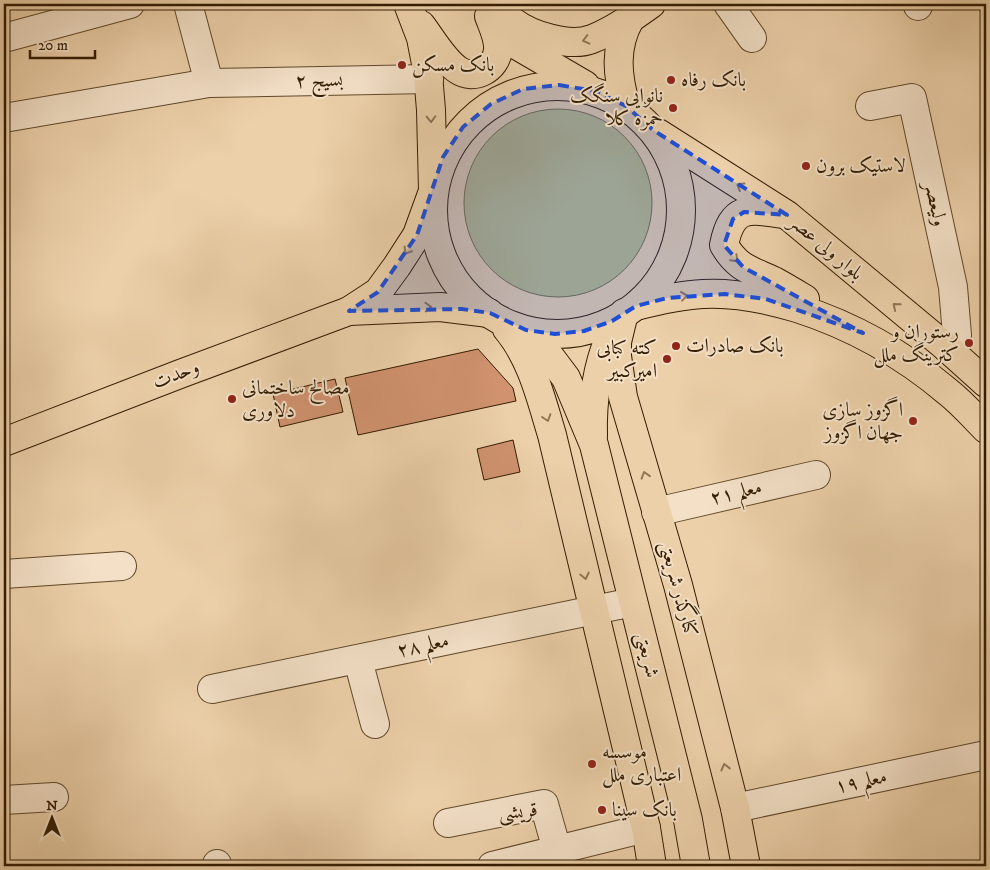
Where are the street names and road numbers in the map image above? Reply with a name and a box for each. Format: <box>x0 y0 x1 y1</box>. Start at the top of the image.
street label: بسیج ۲ <box>295 68 344 98</box>
street label: ولیعصر <box>918 177 952 229</box>
street label: بلوار ولی عصر <box>782 208 868 286</box>
street label: وحدت <box>149 355 203 395</box>
street label: معلم ۲۱ <box>708 475 766 518</box>
street label: کنارگذر شریعتی <box>652 538 706 640</box>
street label: معلم ۲۸ <box>395 628 453 671</box>
street label: شریعتی <box>628 630 665 681</box>
street label: معلم ۱۹ <box>833 764 891 807</box>
street label: قریشی <box>497 798 539 827</box>

